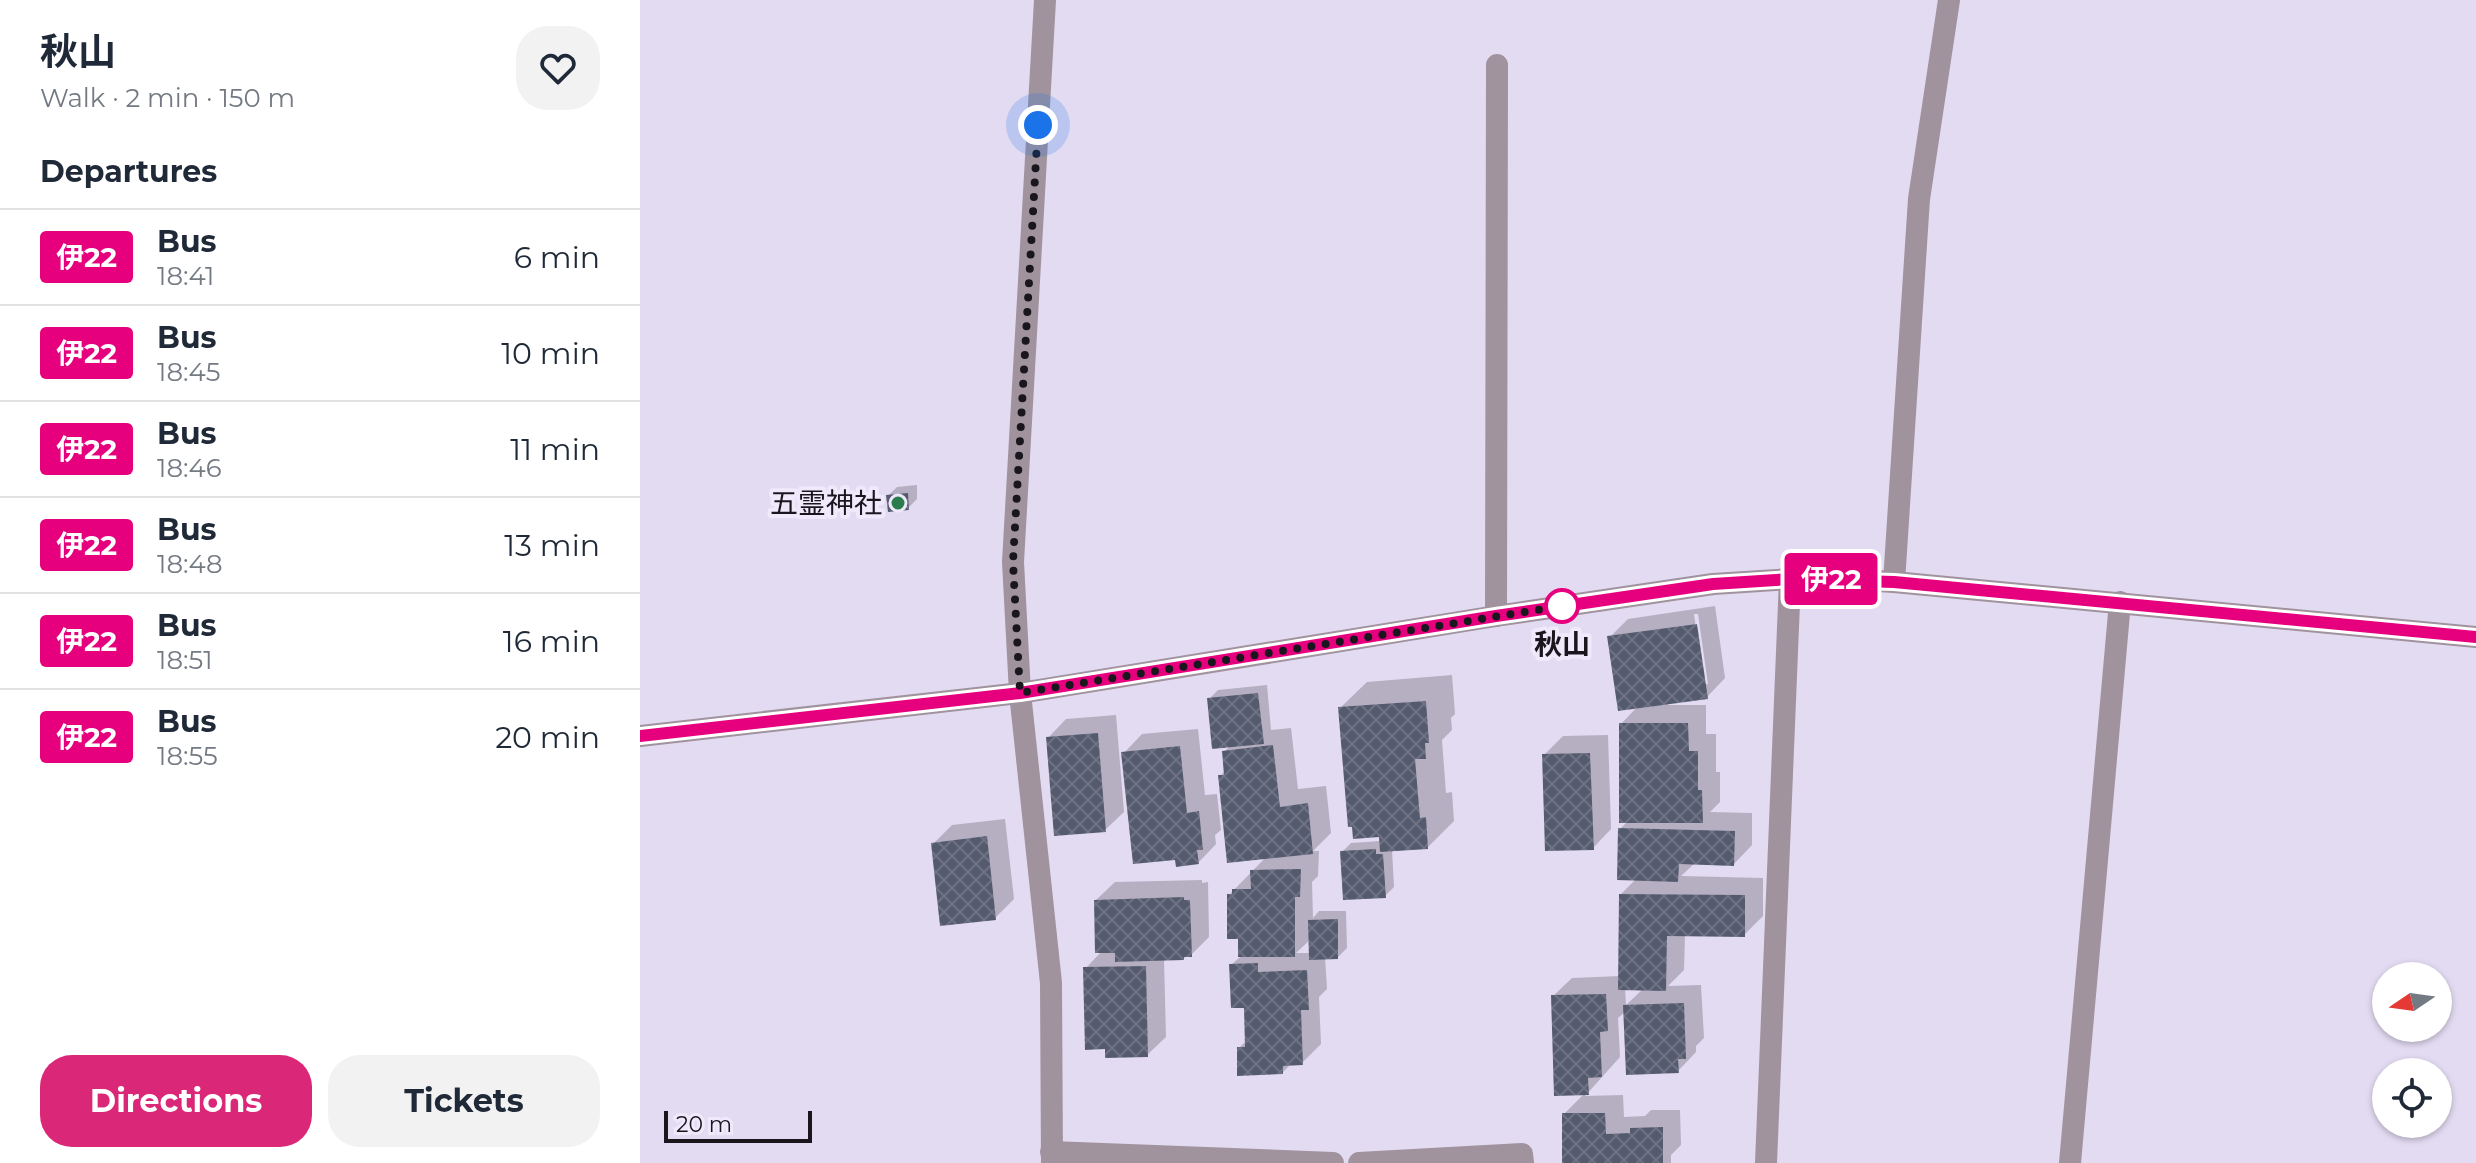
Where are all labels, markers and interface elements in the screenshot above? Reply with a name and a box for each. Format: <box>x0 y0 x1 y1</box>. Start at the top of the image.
button: heart <box>516 26 600 110</box>
text: 秋山 <box>40 28 116 75</box>
text: Walk · 2 min · 150 m <box>40 82 295 114</box>
your location <box>1018 105 1058 145</box>
text: Departures <box>40 153 217 190</box>
text: Bus <box>157 223 217 260</box>
text: 6 min <box>514 239 600 276</box>
text: 伊22 <box>56 240 117 274</box>
text: 18:41 <box>157 260 214 292</box>
text: Bus <box>157 319 217 356</box>
text: 10 min <box>501 335 600 372</box>
text: 伊22 <box>56 336 117 370</box>
text: 18:45 <box>157 356 220 388</box>
text: Bus <box>157 415 217 452</box>
text: 11 min <box>510 431 600 468</box>
text: 伊22 <box>56 432 117 466</box>
text: 18:46 <box>157 452 222 484</box>
place label: 五霊神社 <box>770 486 882 520</box>
marker: 五霊神社 <box>889 494 907 512</box>
text: Bus <box>157 511 217 548</box>
text: 13 min <box>504 527 600 564</box>
text: 伊22 <box>56 528 117 562</box>
text: 18:48 <box>157 548 223 580</box>
line badge: 伊22 <box>1785 553 1877 605</box>
text: 伊22 <box>1800 562 1862 596</box>
marker: 秋山 <box>1545 589 1579 623</box>
text: Bus <box>157 607 217 644</box>
text: 16 min <box>503 623 600 660</box>
text: 伊22 <box>56 624 117 658</box>
place label: 秋山 <box>1534 627 1590 661</box>
text: 18:51 <box>157 644 213 676</box>
text: Bus <box>157 703 217 740</box>
text: 20 min <box>495 719 600 756</box>
text: 伊22 <box>56 720 117 754</box>
text: 18:55 <box>157 740 218 772</box>
north arrow <box>2372 962 2452 1042</box>
map controls <box>2372 962 2452 1138</box>
button: Directions <box>40 1055 312 1147</box>
button: Tickets <box>328 1055 600 1147</box>
button: locate <box>2372 1058 2452 1138</box>
scale bar <box>664 1107 812 1143</box>
text: 20 m <box>676 1111 732 1138</box>

